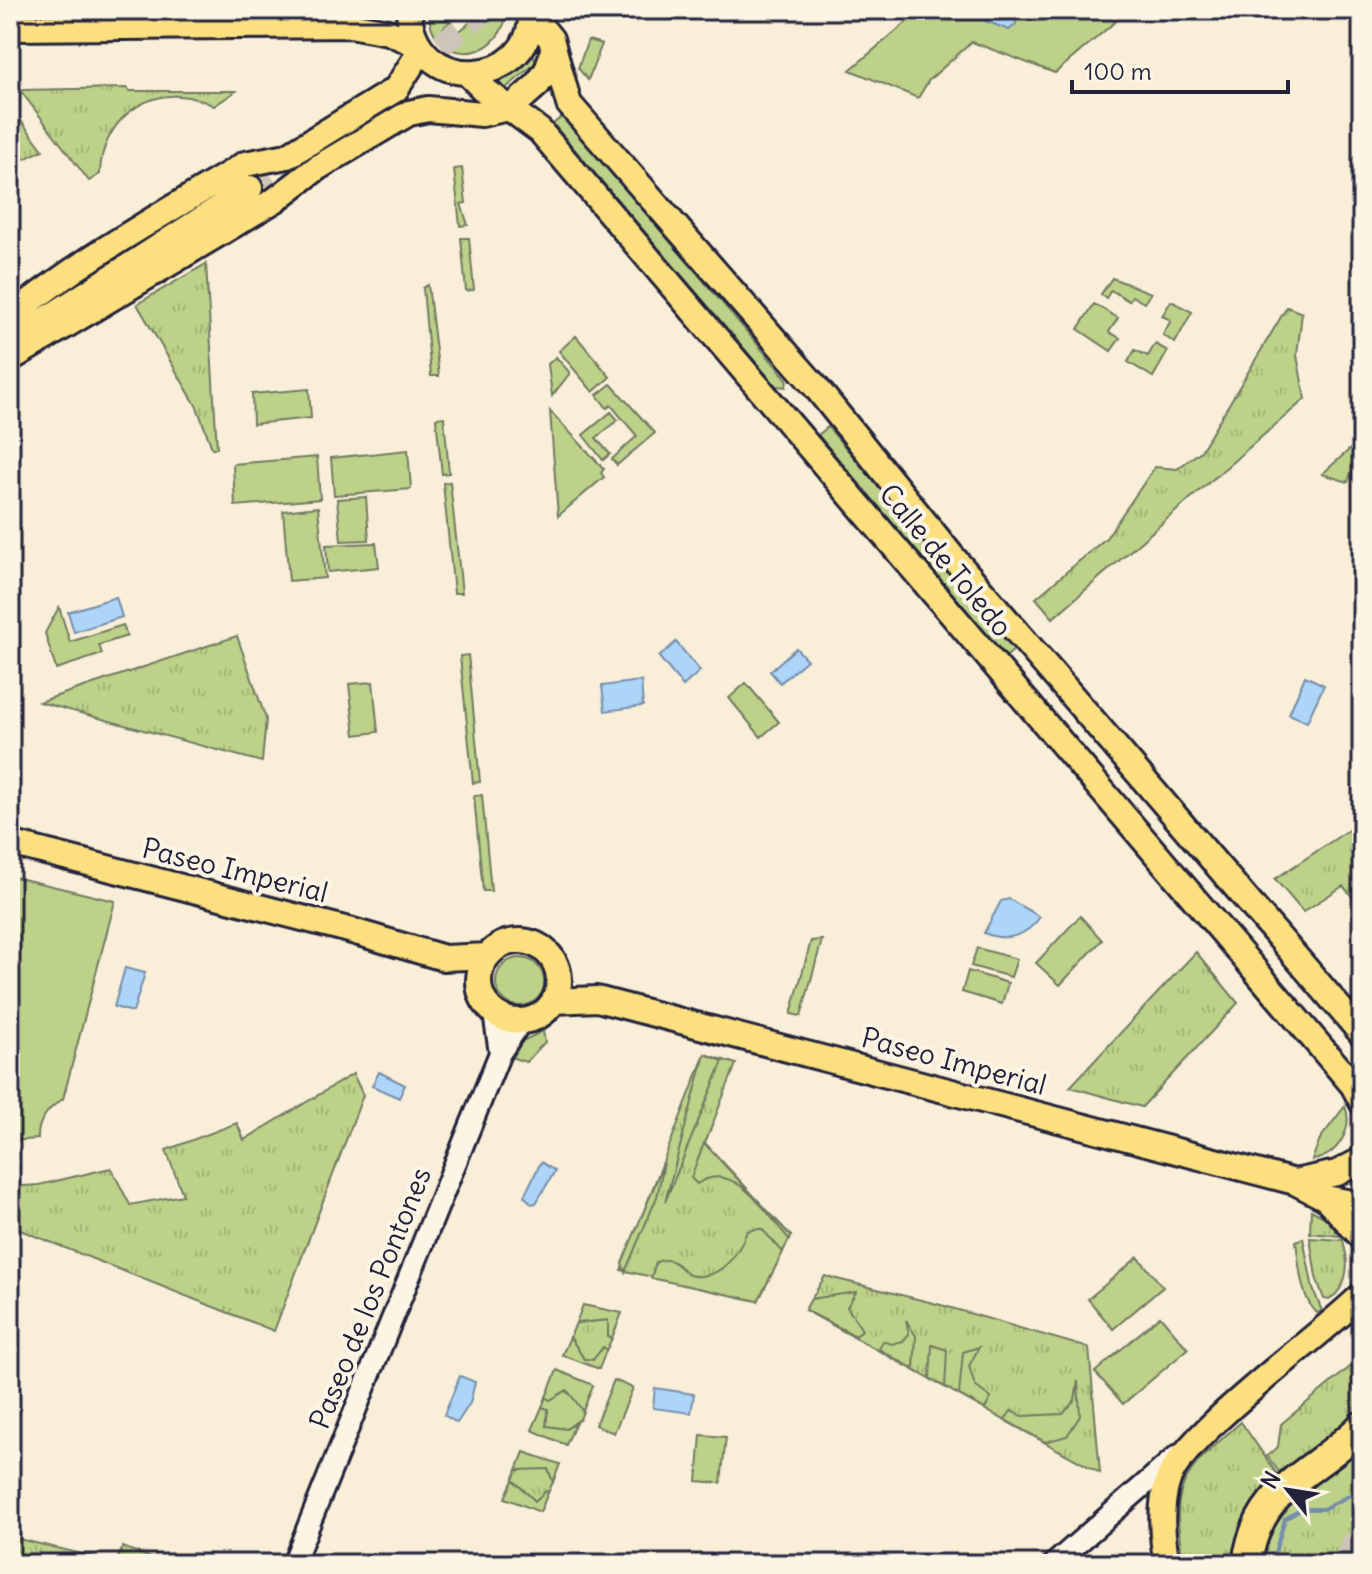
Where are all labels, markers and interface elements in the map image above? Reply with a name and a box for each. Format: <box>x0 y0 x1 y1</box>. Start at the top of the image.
scale bar <box>1072 44 1288 94</box>
text: 100 m <box>1084 56 1152 86</box>
street label: Calle de Toledo <box>872 476 1020 644</box>
street label: Paseo Imperial <box>138 830 332 910</box>
street label: Paseo Imperial <box>858 1019 1050 1103</box>
street label: Paseo de los Pontones <box>301 1162 439 1434</box>
north arrow <box>1248 1450 1328 1530</box>
text: N <box>1255 1466 1287 1494</box>

